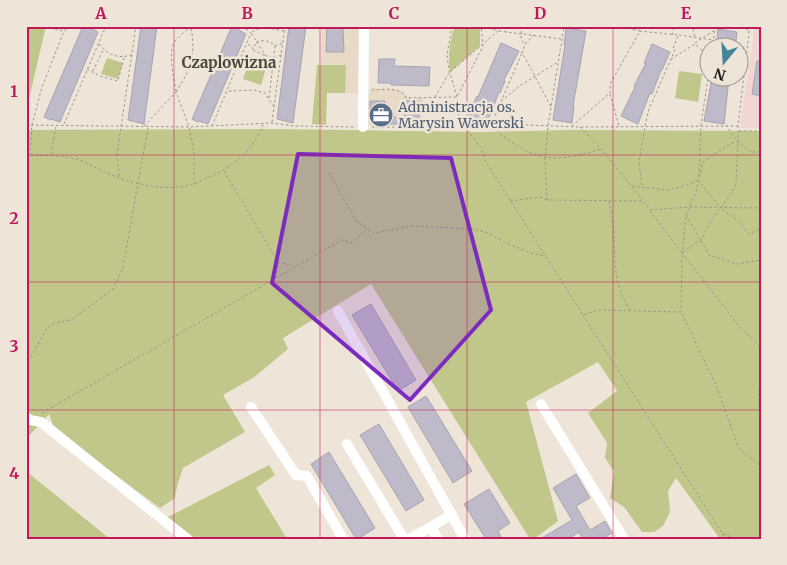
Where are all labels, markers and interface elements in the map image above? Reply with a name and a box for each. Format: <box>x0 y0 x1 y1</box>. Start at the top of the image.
text: A <box>94 3 107 23</box>
text: B <box>241 3 253 23</box>
text: C <box>389 3 399 23</box>
text: D <box>534 3 546 23</box>
text: E <box>681 3 692 23</box>
north arrow <box>700 38 750 88</box>
district label: Czaplowizna <box>182 53 277 72</box>
text: N <box>712 64 728 85</box>
text: 1 <box>10 81 18 101</box>
place label: Administracja os. Marysin Wawerski <box>397 98 524 132</box>
office icon: Administracja os. Marysin Wawerski <box>368 102 394 128</box>
text: 2 <box>9 208 19 228</box>
text: 3 <box>9 336 19 356</box>
text: 4 <box>9 463 19 483</box>

